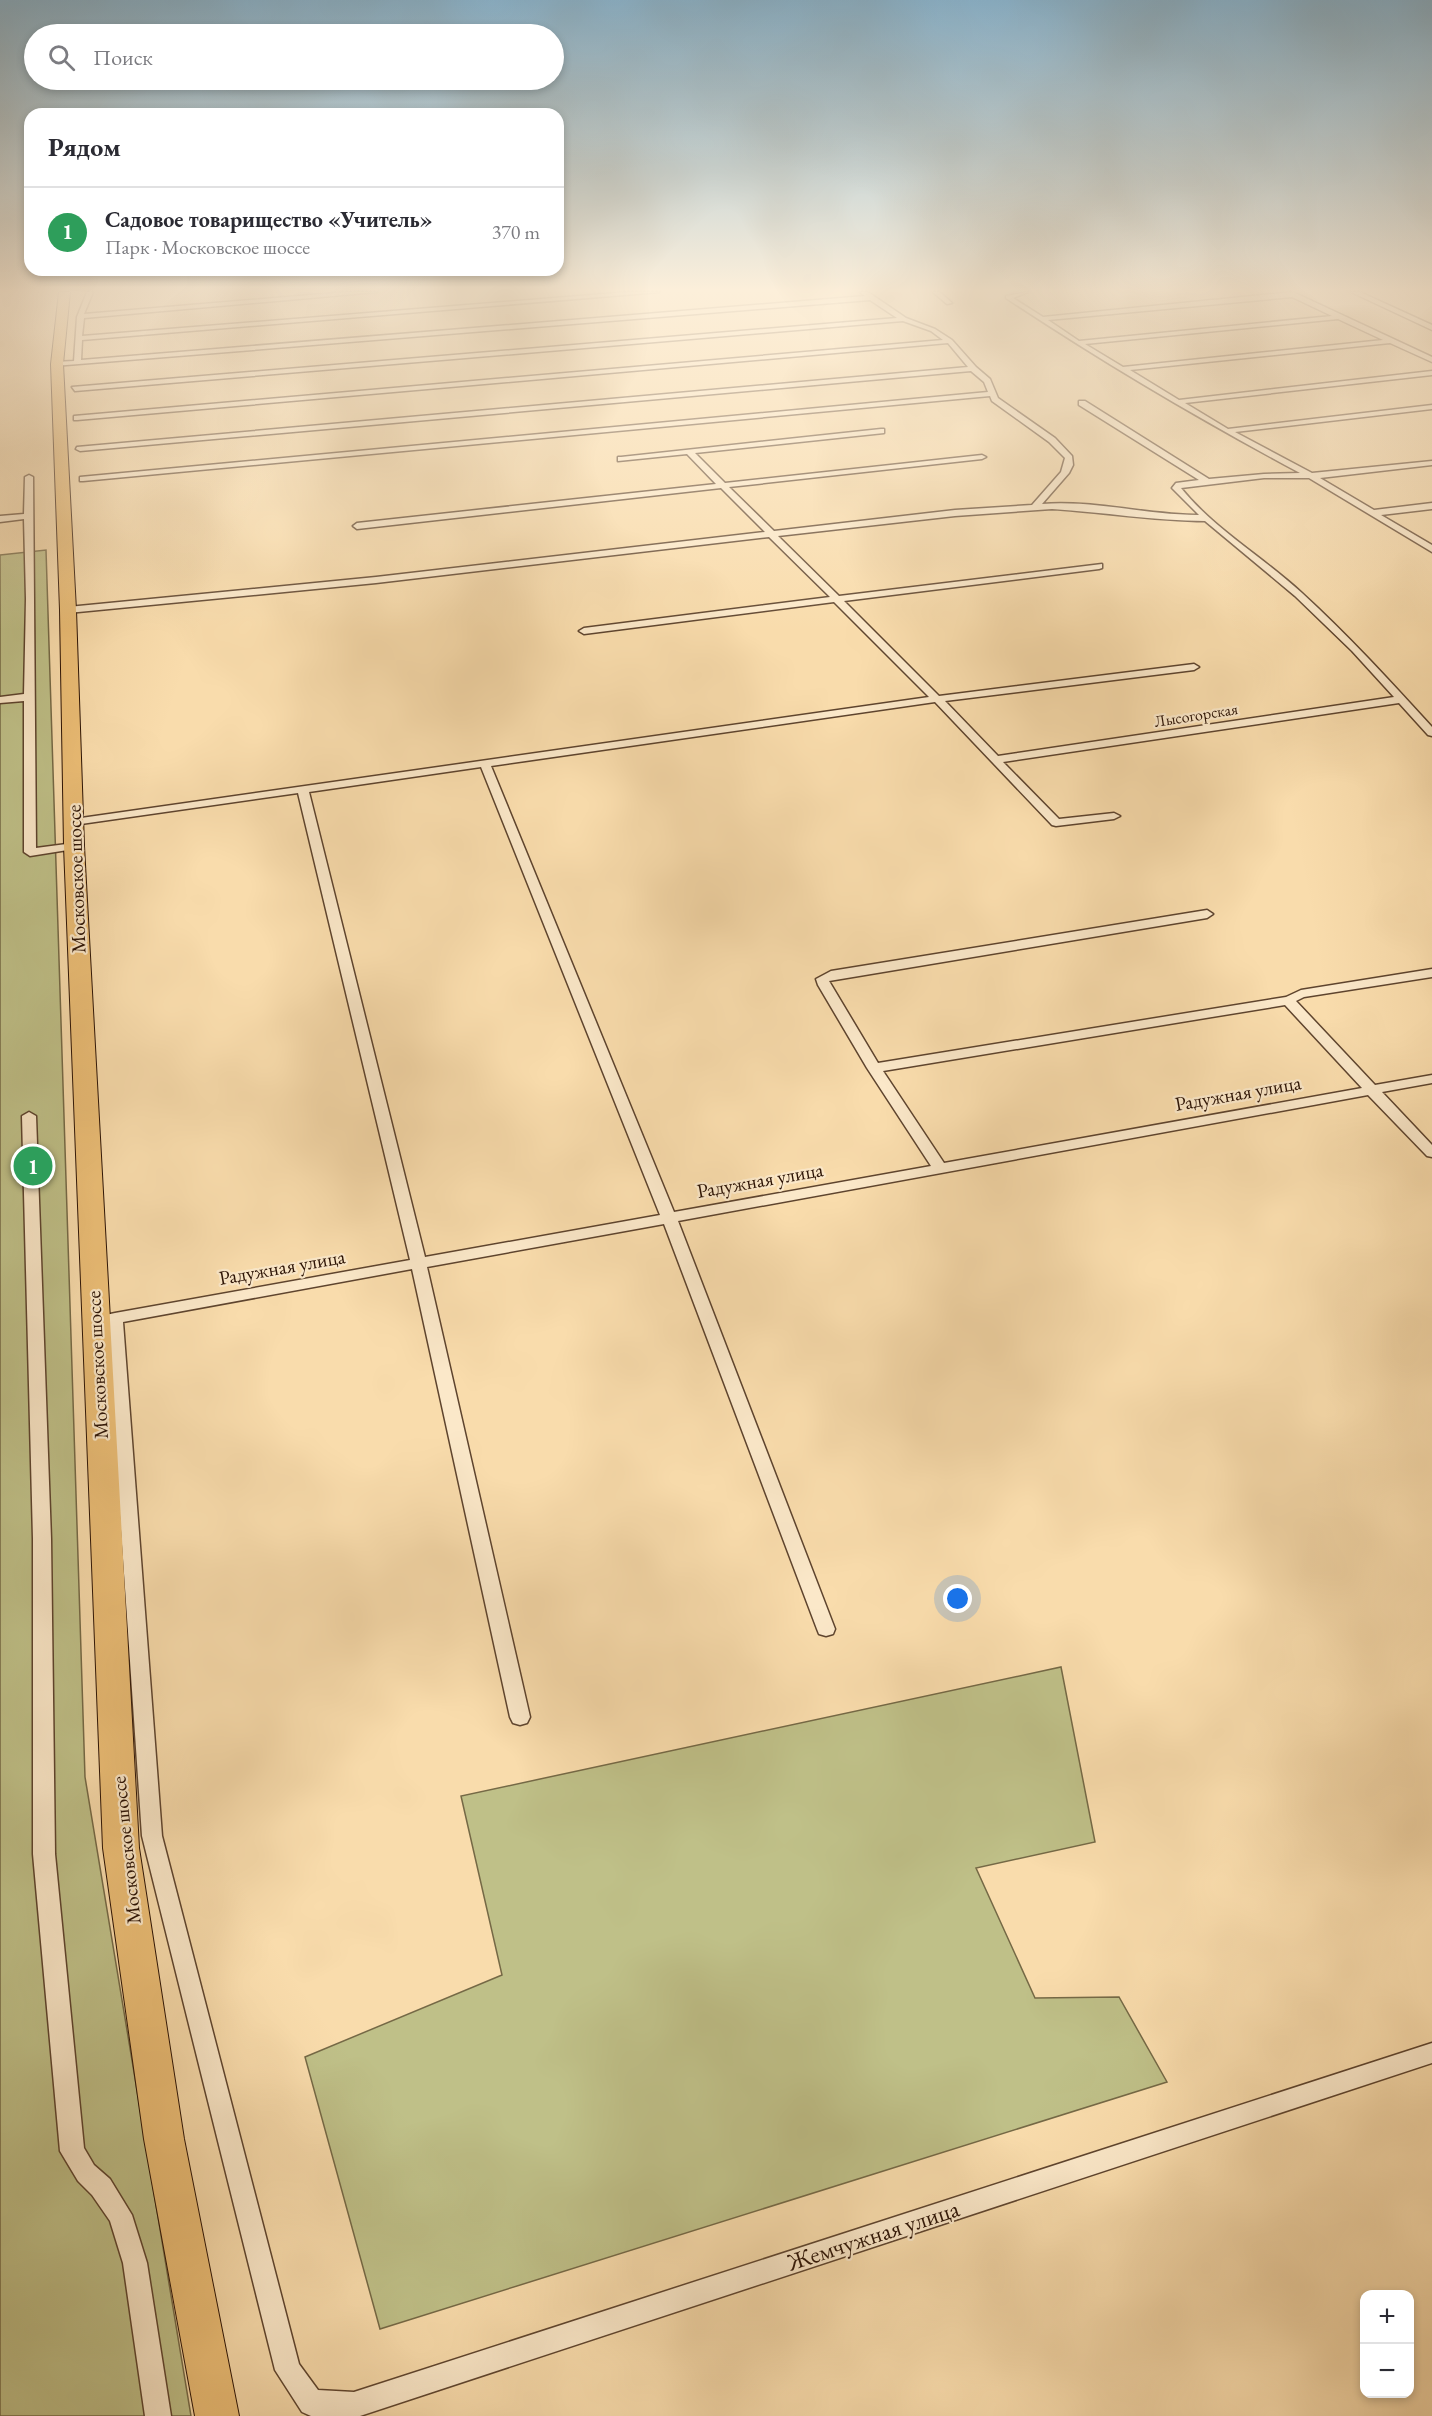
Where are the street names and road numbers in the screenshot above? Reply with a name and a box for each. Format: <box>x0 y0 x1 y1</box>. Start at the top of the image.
street label: Лысогорская <box>1153 698 1239 732</box>
street label: Московское шоссе <box>60 804 92 954</box>
street label: Радужная улица <box>1173 1069 1303 1117</box>
street label: Радужная улица <box>695 1156 825 1204</box>
street label: Радужная улица <box>217 1243 347 1291</box>
street label: Московское шоссе <box>80 1290 114 1440</box>
street label: Московское шоссе <box>105 1775 147 1925</box>
street label: Жемчужная улица <box>782 2192 963 2278</box>

